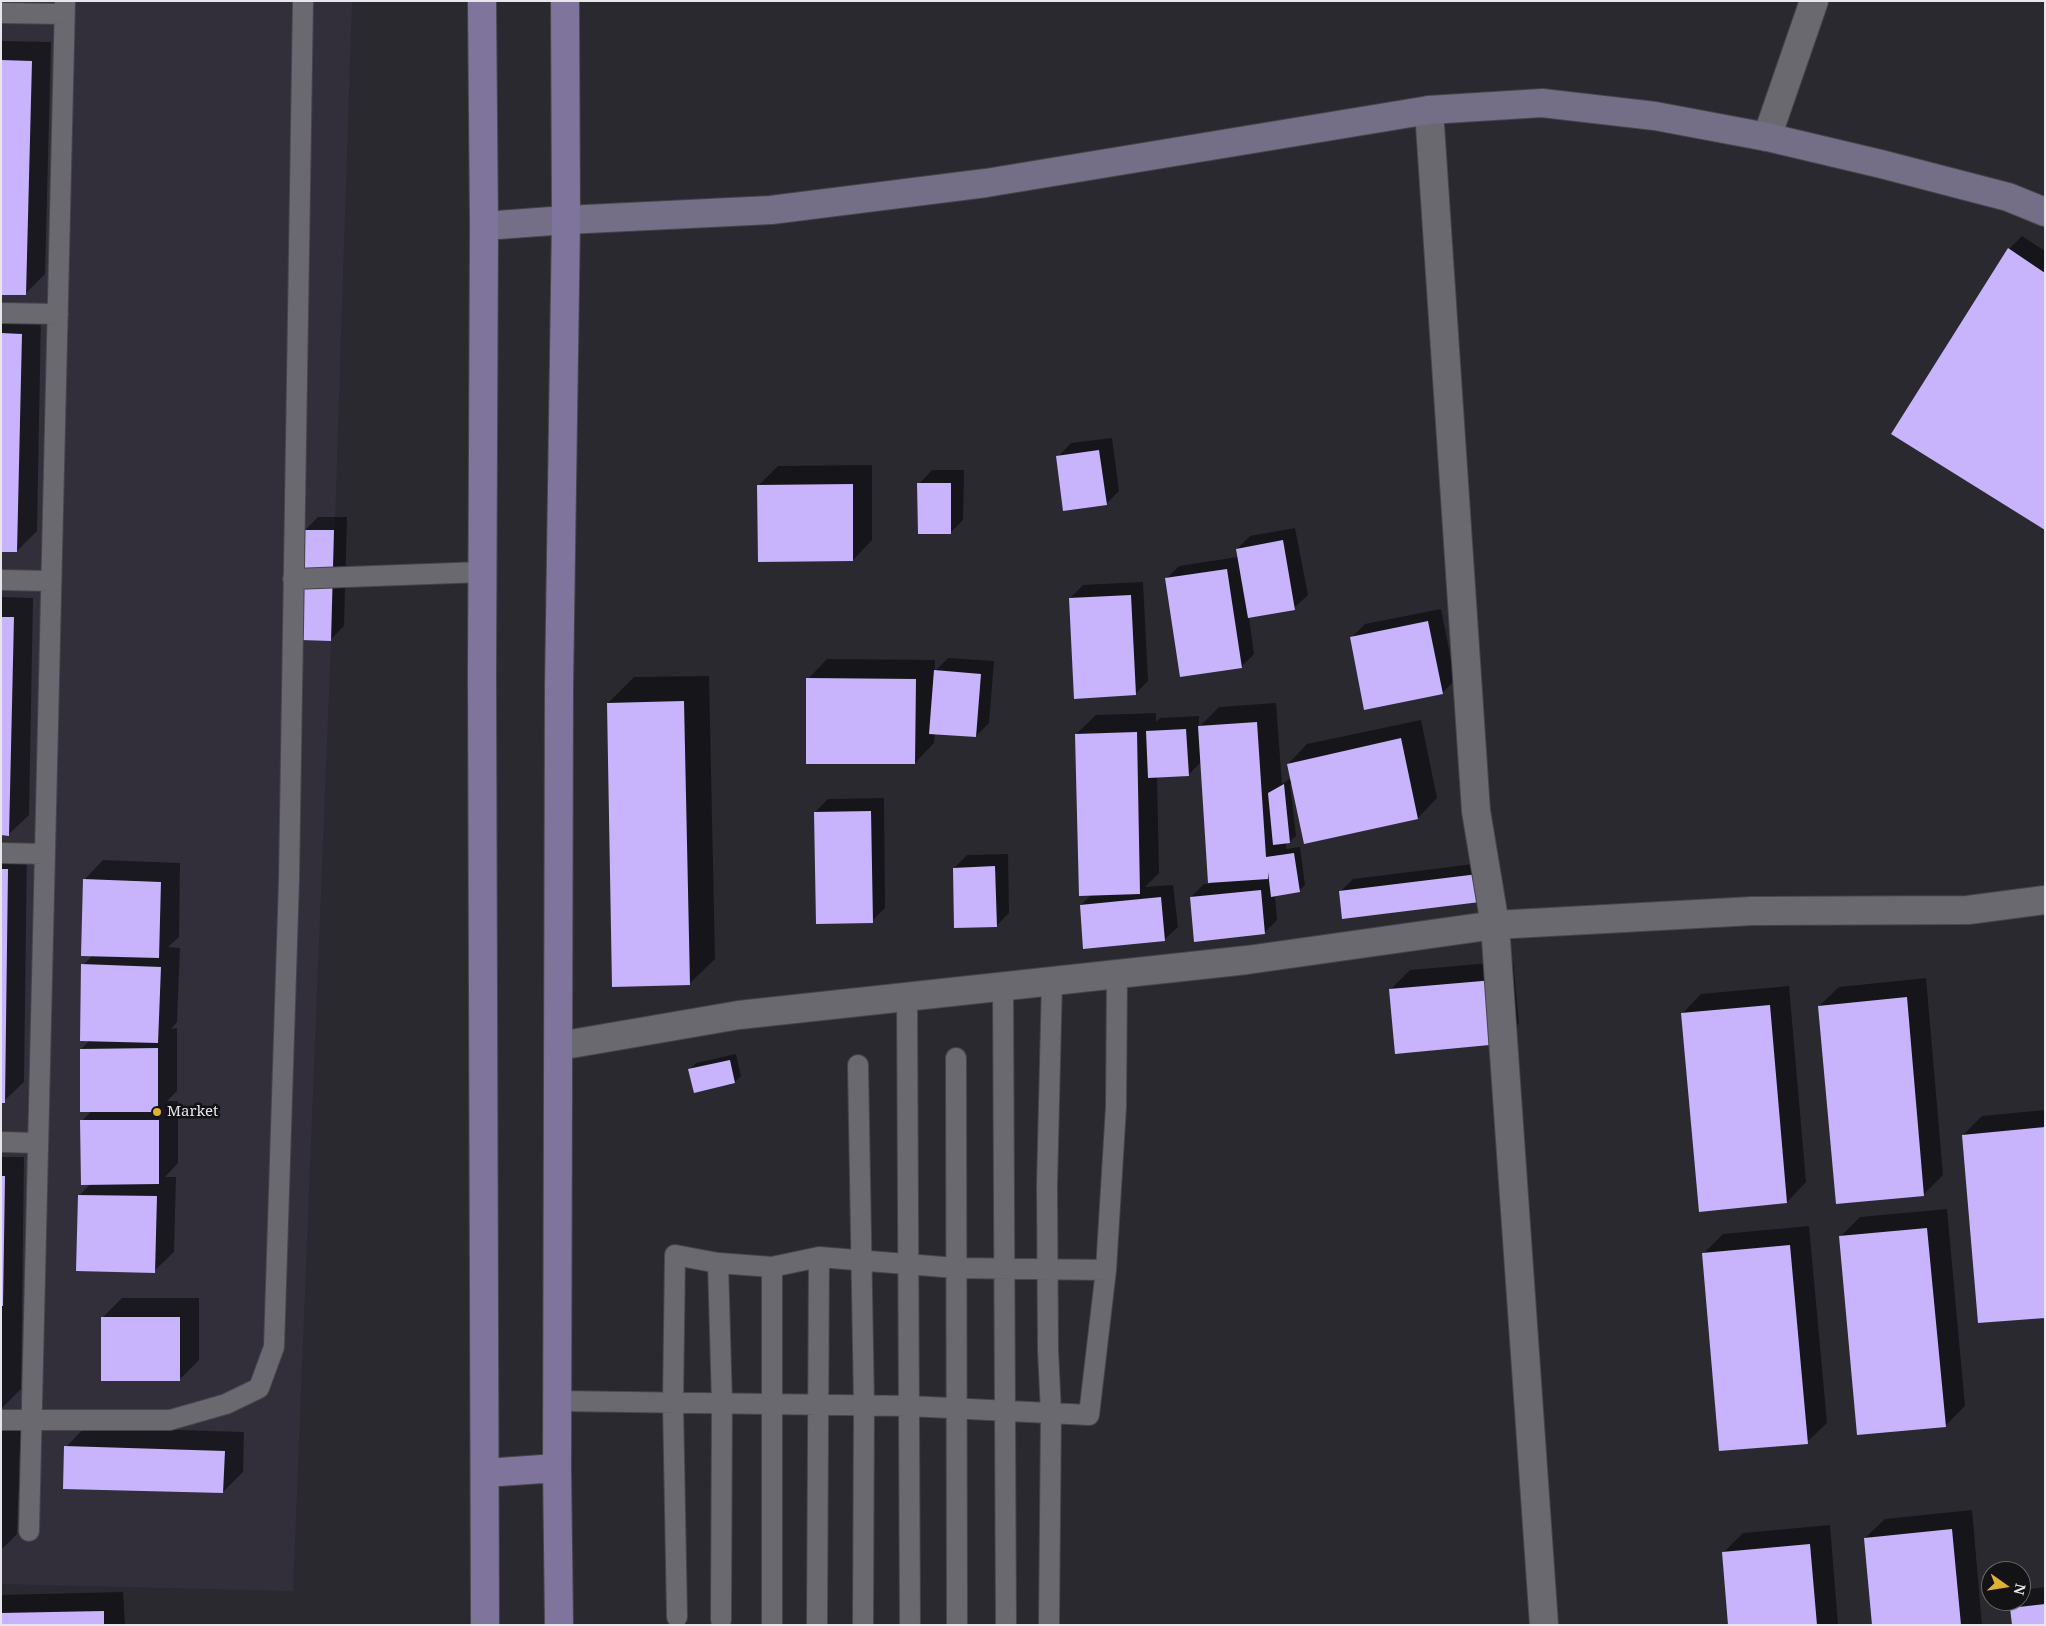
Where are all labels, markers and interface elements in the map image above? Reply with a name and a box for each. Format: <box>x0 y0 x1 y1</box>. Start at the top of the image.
place label: Market <box>167 1103 218 1121</box>
marker: Market <box>151 1106 163 1118</box>
north arrow <box>1981 1561 2031 1611</box>
text: N <box>2010 1582 2031 1597</box>

